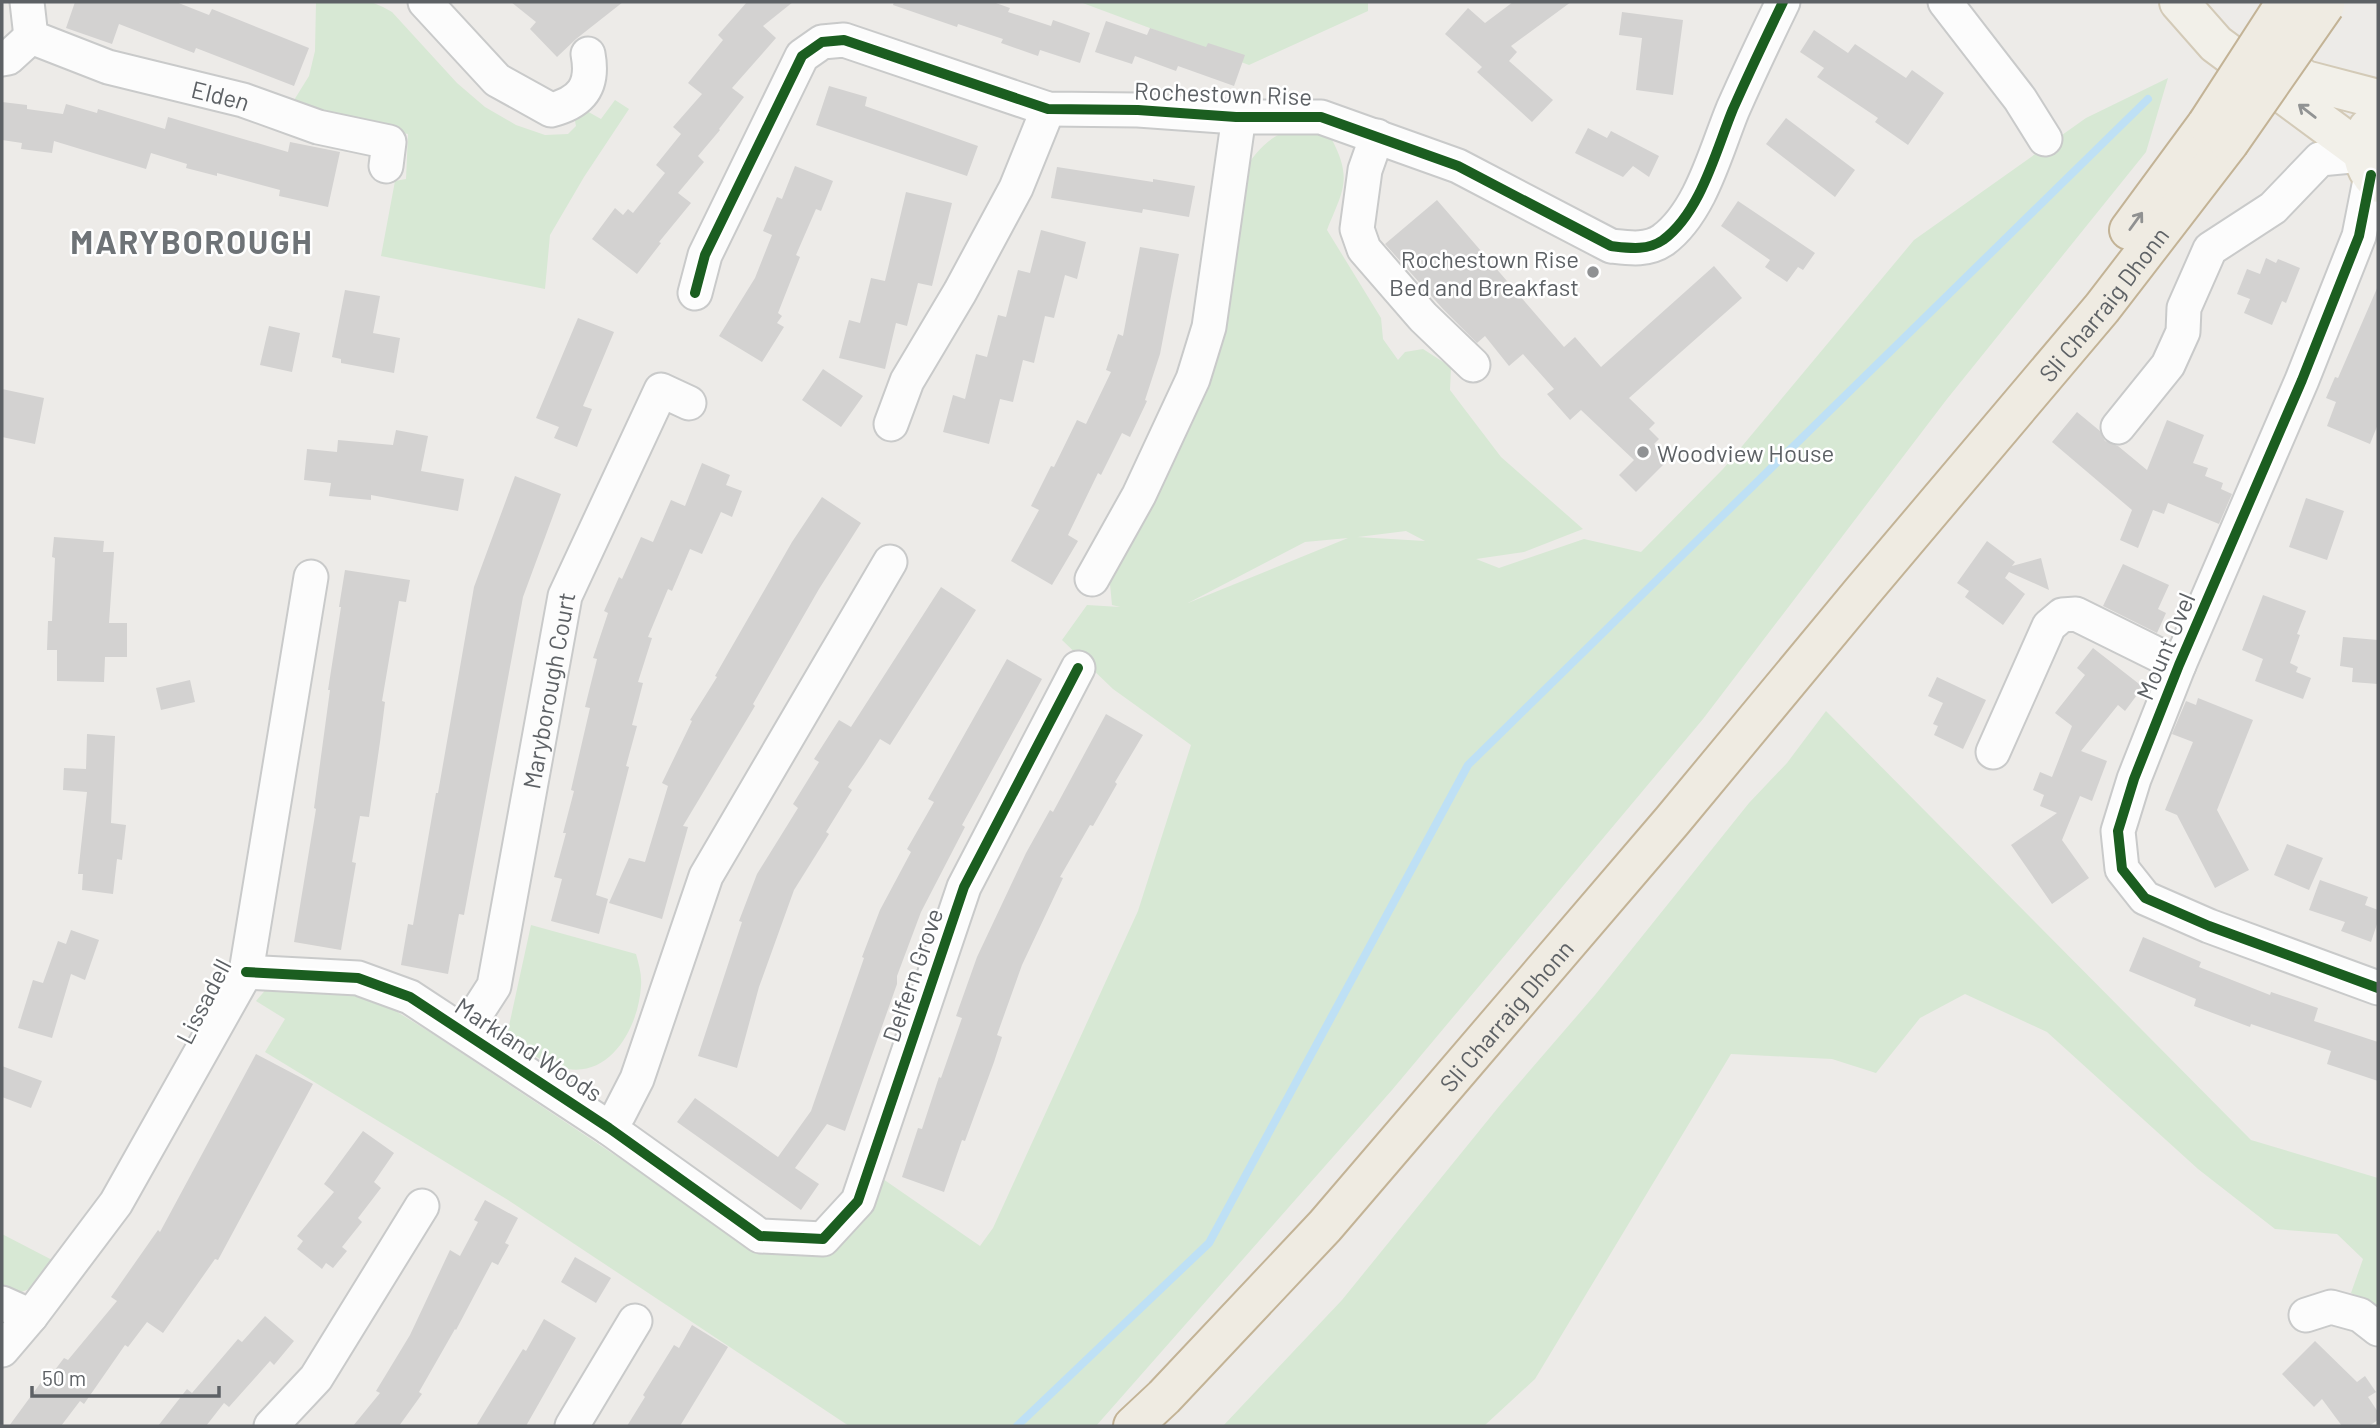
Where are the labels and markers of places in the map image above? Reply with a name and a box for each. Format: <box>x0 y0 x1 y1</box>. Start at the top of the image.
place label: Rochestown Rise Bed and Breakfast <box>1389 244 1579 301</box>
marker: Rochestown Rise Bed and Breakfast <box>1585 264 1601 280</box>
place label: Woodview House <box>1657 438 1834 467</box>
marker: Woodview House <box>1635 444 1651 460</box>

